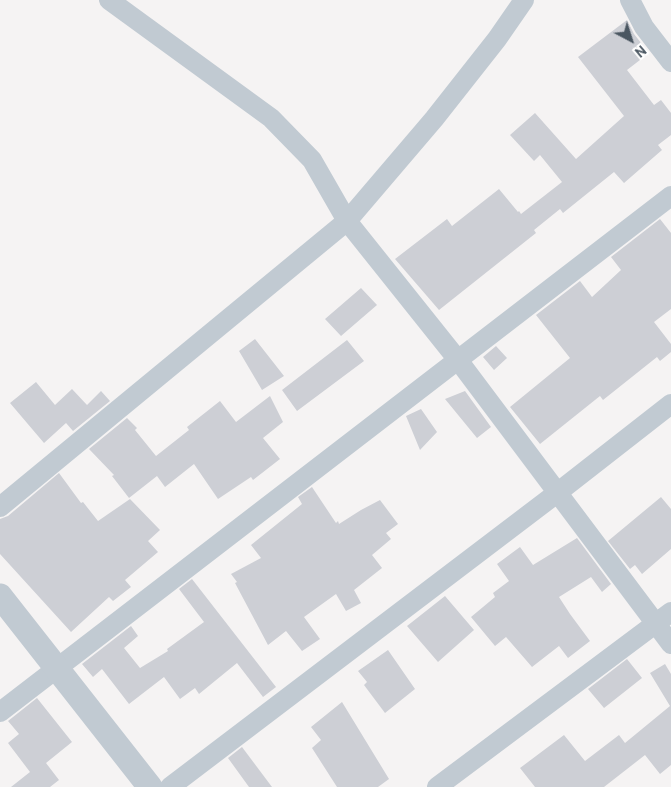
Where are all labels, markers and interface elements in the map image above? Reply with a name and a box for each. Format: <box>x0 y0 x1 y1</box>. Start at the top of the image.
north arrow <box>606 15 656 65</box>
text: N <box>631 41 650 62</box>

